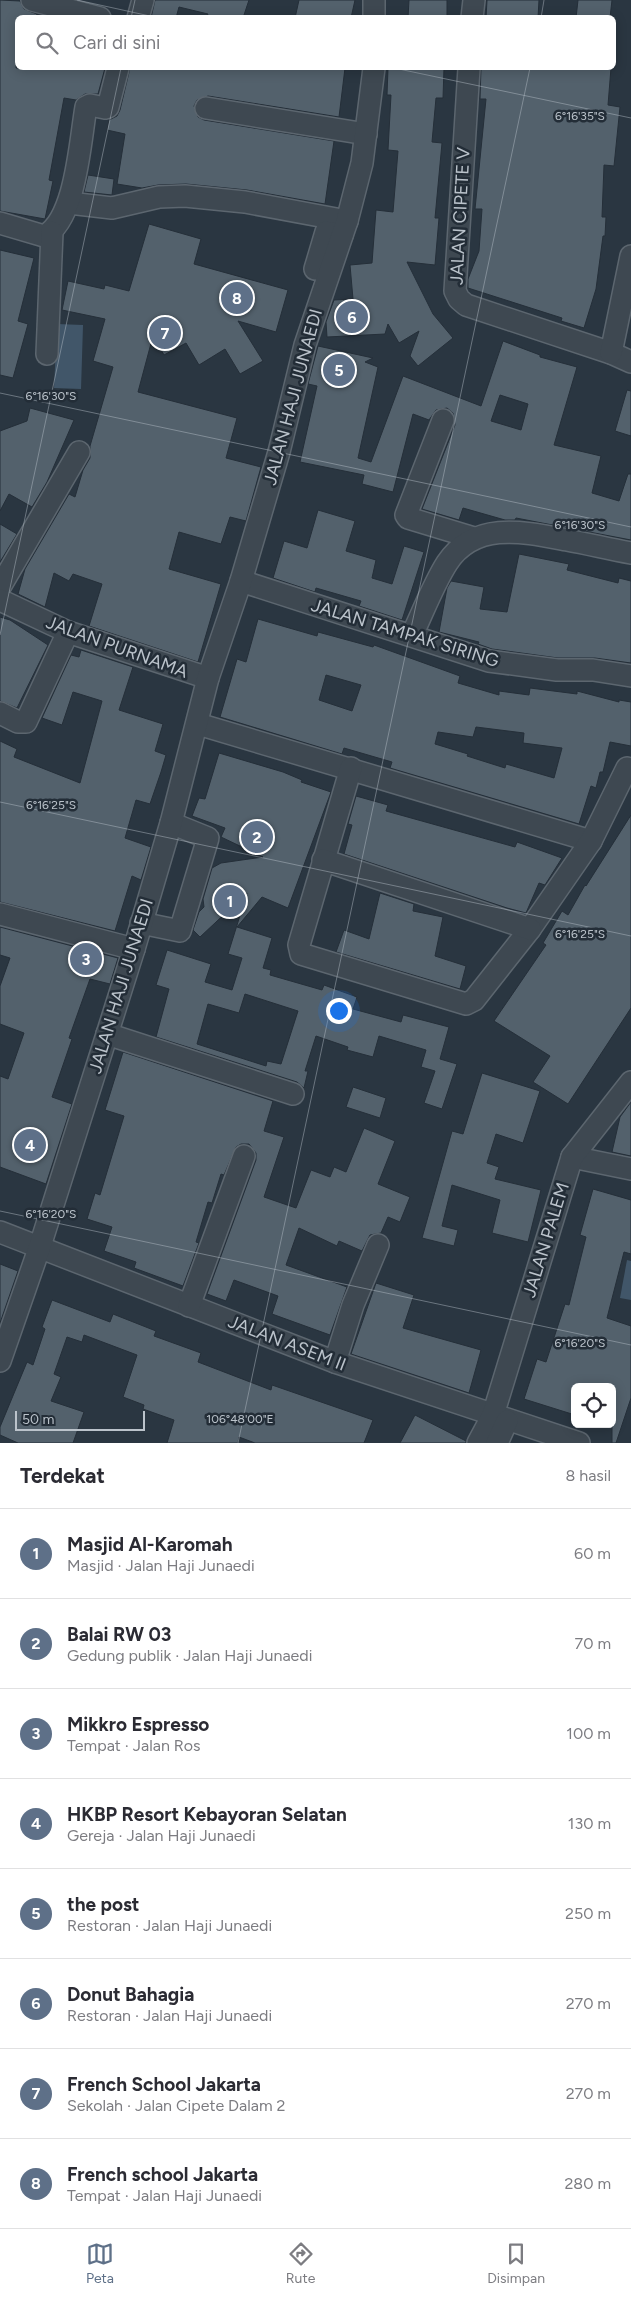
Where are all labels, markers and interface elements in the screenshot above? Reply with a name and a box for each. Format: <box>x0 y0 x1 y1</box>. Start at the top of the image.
search box <box>15 15 616 70</box>
icon: search <box>33 29 61 57</box>
text: Cari di sini <box>73 31 160 54</box>
text: 6°16'35"S <box>555 109 605 123</box>
street label: JALAN CIPETE V <box>445 146 475 285</box>
pin: 8 <box>221 279 253 317</box>
pin: 6 <box>336 298 368 336</box>
street label: JALAN HAJI JUNAEDI <box>259 306 327 488</box>
pin: 7 <box>149 314 181 352</box>
pin: 5 <box>323 351 355 389</box>
text: 6°16'30"S <box>26 389 76 403</box>
text: 6°16'30"S <box>555 518 605 532</box>
street label: JALAN TAMPAK SIRING <box>308 594 502 672</box>
street label: JALAN PURNAMA <box>43 611 191 683</box>
text: 6°16'25"S <box>26 798 76 812</box>
pin: 2 <box>241 818 273 856</box>
pin: 1 <box>214 882 246 920</box>
street label: JALAN HAJI JUNAEDI <box>84 896 158 1076</box>
text: 6°16'25"S <box>555 927 605 941</box>
pin: 3 <box>70 940 102 978</box>
your location <box>326 998 352 1024</box>
pin: 4 <box>14 1126 46 1164</box>
street label: JALAN PALEM <box>518 1180 574 1300</box>
text: 6°16'20"S <box>26 1207 76 1221</box>
street label: JALAN ASEM II <box>225 1310 349 1376</box>
text: 6°16'20"S <box>555 1336 605 1350</box>
map controls <box>571 1383 616 1428</box>
button: locate <box>571 1383 616 1428</box>
scale bar <box>15 1408 145 1431</box>
text: 50 m <box>22 1411 54 1428</box>
text: 106°48'00"E <box>206 1412 274 1426</box>
text: Terdekat <box>20 1463 105 1488</box>
text: 8 hasil <box>565 1466 611 1485</box>
text: Masjid Al-Karomah <box>67 1533 233 1556</box>
text: 1 <box>33 1544 39 1563</box>
text: 60 m <box>574 1544 611 1563</box>
text: Masjid · Jalan Haji Junaedi <box>67 1556 255 1575</box>
text: Balai RW 03 <box>67 1623 171 1646</box>
text: 2 <box>31 1634 41 1653</box>
text: 70 m <box>575 1634 611 1653</box>
text: Gedung publik · Jalan Haji Junaedi <box>67 1646 312 1665</box>
text: Mikkro Espresso <box>67 1713 209 1736</box>
text: 3 <box>32 1724 40 1743</box>
text: 100 m <box>566 1724 611 1743</box>
text: Tempat · Jalan Ros <box>67 1736 201 1755</box>
text: HKBP Resort Kebayoran Selatan <box>67 1803 347 1826</box>
text: 4 <box>31 1814 41 1833</box>
text: 130 m <box>568 1814 611 1833</box>
text: Gereja · Jalan Haji Junaedi <box>67 1826 256 1845</box>
text: the post <box>67 1893 139 1916</box>
text: 5 <box>31 1904 41 1923</box>
text: 250 m <box>565 1904 611 1923</box>
text: Restoran · Jalan Haji Junaedi <box>67 1916 272 1935</box>
text: Donut Bahagia <box>67 1983 194 2006</box>
text: 6 <box>31 1994 41 2013</box>
text: 270 m <box>566 1994 611 2013</box>
text: Restoran · Jalan Haji Junaedi <box>67 2006 272 2025</box>
text: French School Jakarta <box>67 2073 261 2096</box>
text: 7 <box>32 2084 40 2103</box>
text: 270 m <box>566 2084 611 2103</box>
text: Sekolah · Jalan Cipete Dalam 2 <box>67 2096 285 2115</box>
text: French school Jakarta <box>67 2163 258 2186</box>
text: 8 <box>31 2174 41 2193</box>
text: 280 m <box>564 2174 611 2193</box>
text: Tempat · Jalan Haji Junaedi <box>67 2186 262 2205</box>
tab: Peta <box>86 2240 114 2287</box>
tab: Rute <box>286 2240 315 2287</box>
tab: Disimpan <box>487 2240 545 2287</box>

